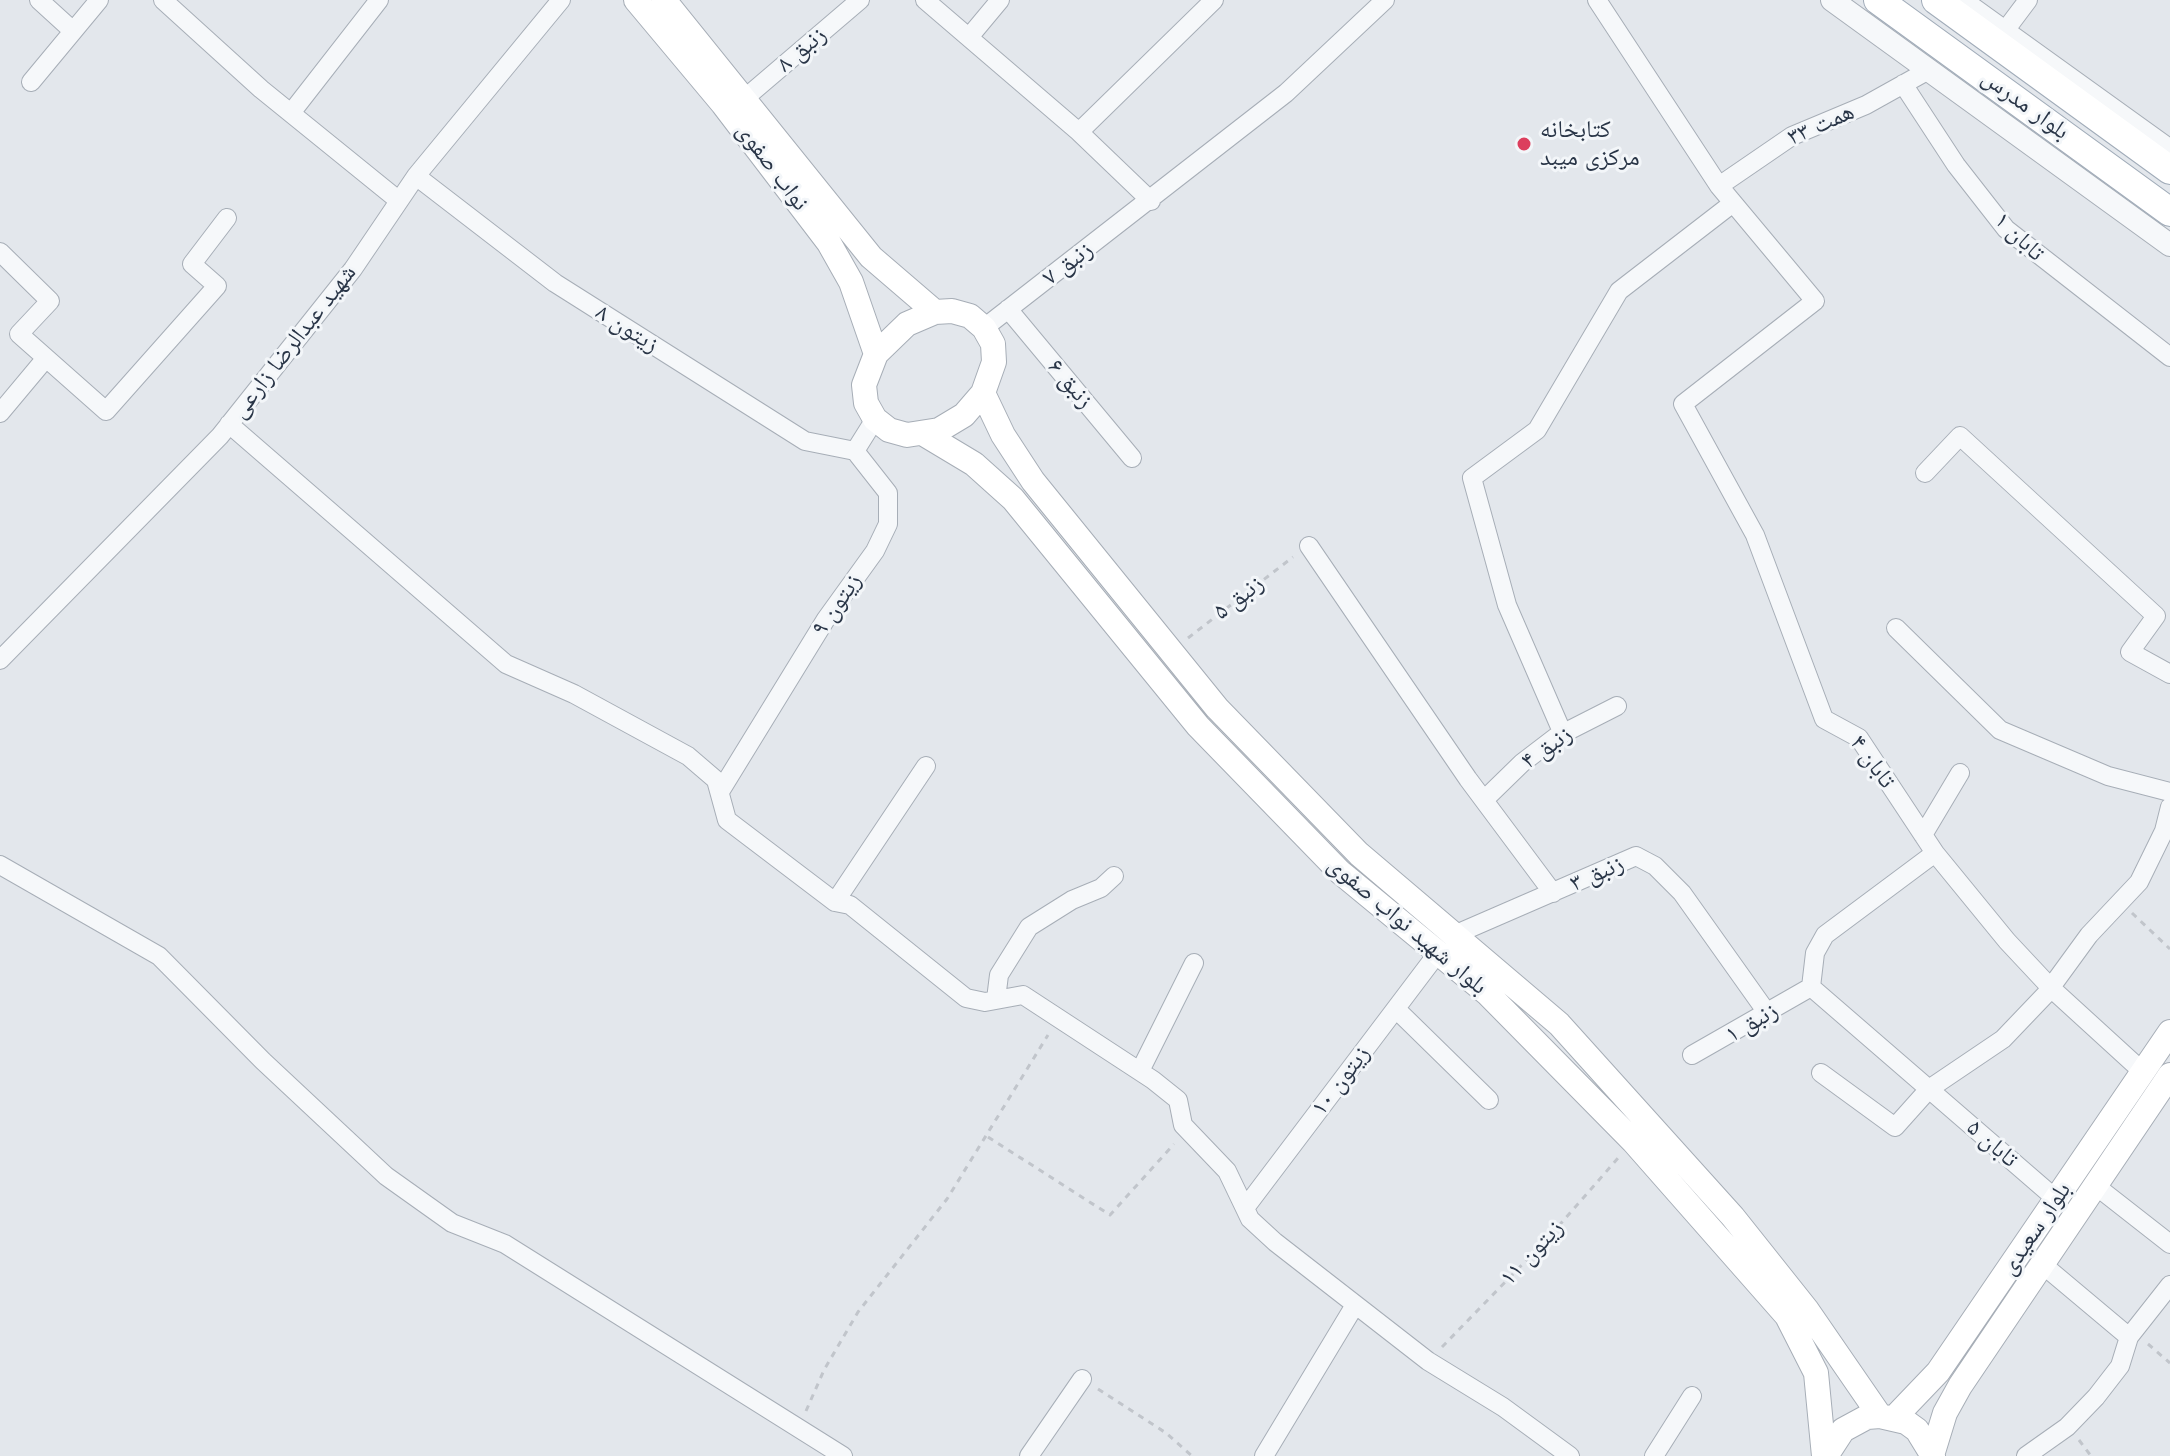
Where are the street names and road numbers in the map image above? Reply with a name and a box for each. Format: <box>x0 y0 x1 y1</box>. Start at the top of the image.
street label: زنبق ۸ <box>771 21 833 79</box>
street label: بلوار مدرس <box>1976 64 2074 146</box>
street label: همت ۳۳ <box>1783 98 1859 152</box>
street label: نواب صفوی <box>730 117 814 217</box>
street label: تابان ۱ <box>1988 206 2050 268</box>
street label: زنبق ۷ <box>1037 236 1099 292</box>
street label: شهید عبدالرضا زارعی <box>225 259 363 425</box>
street label: زیتون ۸ <box>590 299 664 359</box>
street label: زنبق ۶ <box>1041 353 1099 415</box>
street label: زیتون ۹ <box>806 568 868 642</box>
street label: زنبق ۵ <box>1208 569 1270 627</box>
street label: زنبق ۴ <box>1516 720 1578 776</box>
street label: تابان ۴ <box>1843 730 1901 794</box>
street label: زنبق ۳ <box>1566 850 1628 898</box>
street label: بلوار شهید نواب صفوی <box>1321 851 1493 1001</box>
street label: زنبق ۱ <box>1721 997 1783 1049</box>
street label: زیتون ۱۰ <box>1306 1041 1376 1121</box>
street label: تابان ۵ <box>1960 1114 2024 1174</box>
street label: بلوار سعیدی <box>1994 1177 2078 1281</box>
street label: زیتون ۱۱ <box>1494 1214 1570 1292</box>

